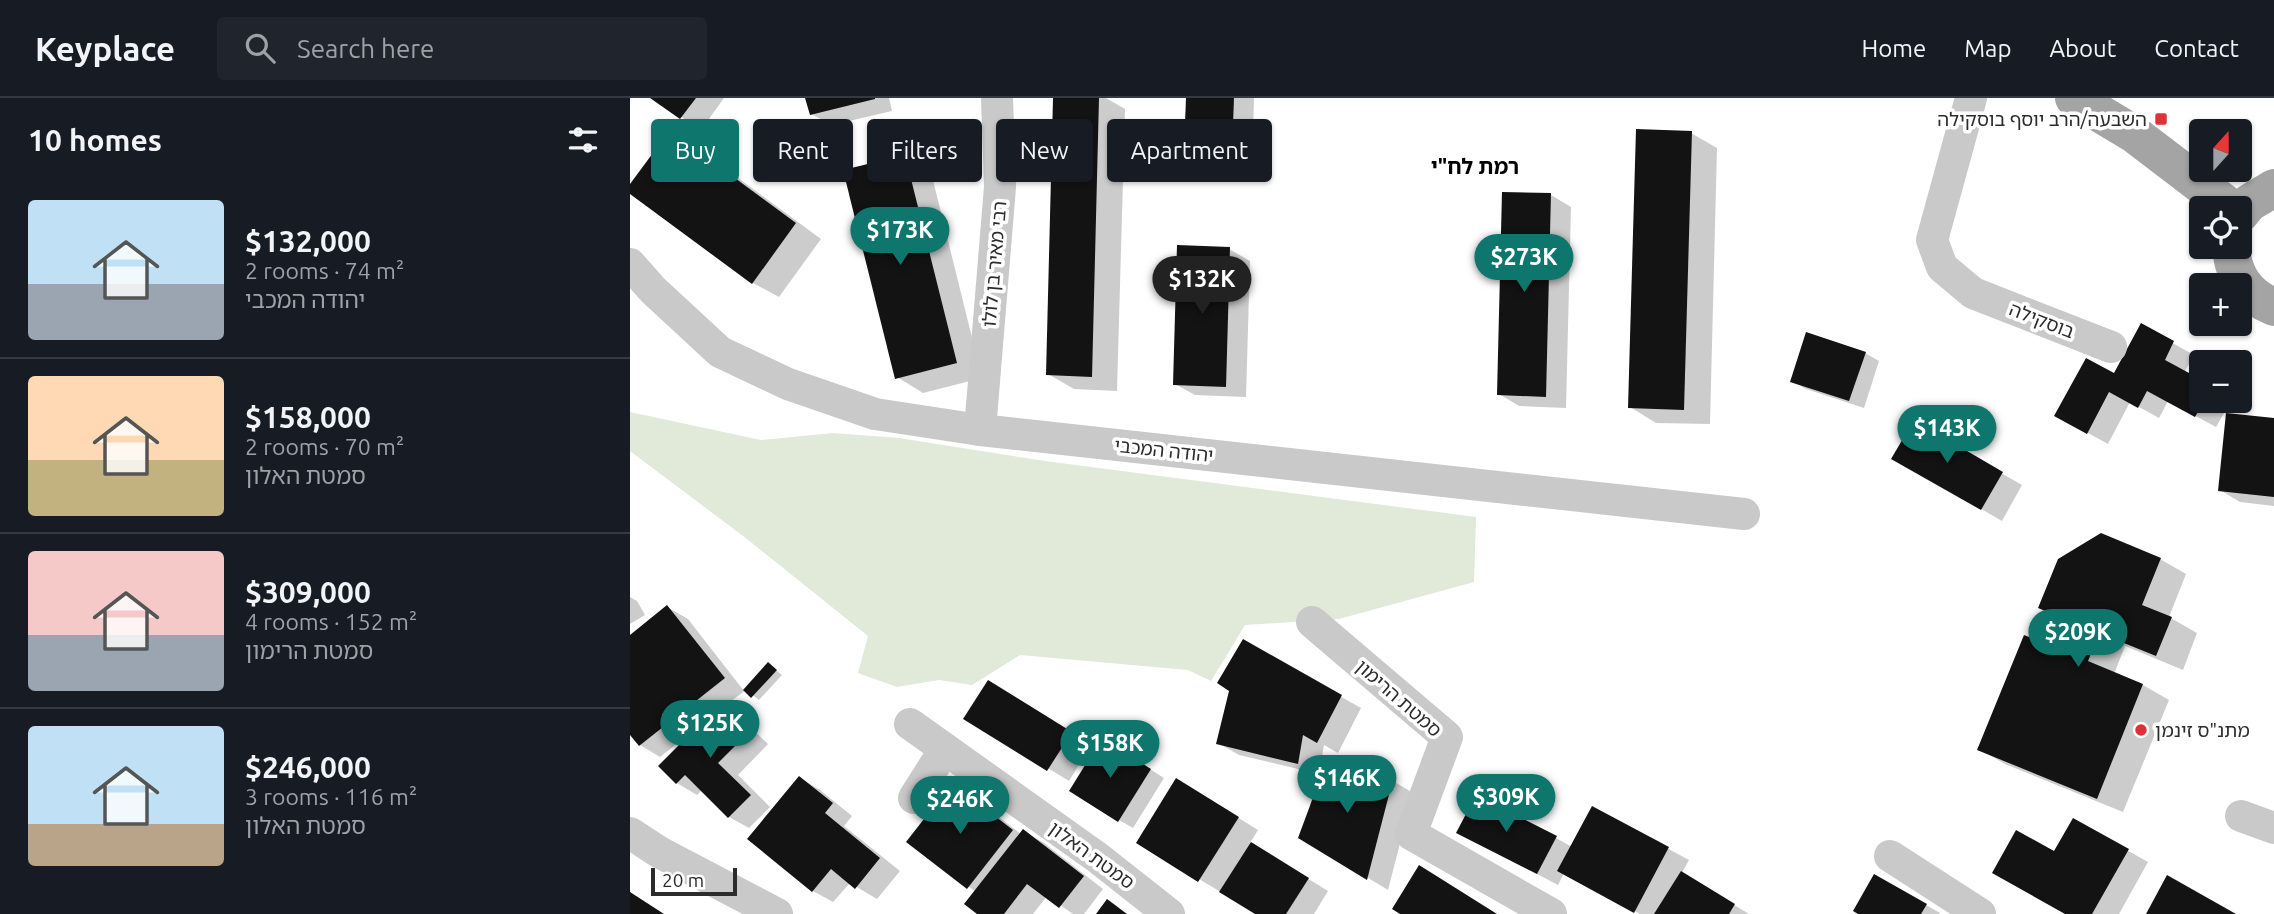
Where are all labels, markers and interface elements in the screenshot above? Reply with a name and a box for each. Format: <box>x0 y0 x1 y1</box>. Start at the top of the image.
search box <box>217 17 707 80</box>
icon: search <box>241 29 279 67</box>
text: Keyplace <box>35 30 175 67</box>
text: Search here <box>297 34 434 63</box>
text: Home <box>1861 35 1926 62</box>
text: Map <box>1964 35 2011 62</box>
text: About <box>2049 35 2116 62</box>
text: Contact <box>2154 35 2239 62</box>
place label: השבעה/הרב יוסף בוסקילה <box>1937 108 2147 130</box>
marker: השבעה/הרב יוסף בוסקילה <box>2153 111 2169 127</box>
chip: Buy <box>651 119 739 182</box>
chip: Rent <box>753 119 853 182</box>
chip: Filters <box>867 119 982 182</box>
chip: New <box>996 119 1093 182</box>
chip: Apartment <box>1107 119 1272 182</box>
north arrow <box>2189 119 2252 182</box>
map controls <box>2189 119 2252 413</box>
icon: filters <box>564 121 602 159</box>
text: 10 homes <box>28 123 162 157</box>
district label: רמת לח"י <box>1431 154 1519 178</box>
button: locate <box>2189 196 2252 259</box>
street label: רבי מאיר בן לולו <box>978 200 1010 328</box>
pin: $173K <box>851 208 949 267</box>
text: $173K <box>866 217 934 242</box>
text: $132,000 <box>245 224 371 258</box>
icon: home <box>84 228 168 312</box>
pin: $273K <box>1475 234 1573 294</box>
text: $273K <box>1490 244 1558 269</box>
pin: $132K <box>1153 256 1251 316</box>
text: 2 rooms · 74 m² <box>245 258 404 283</box>
text: $132K <box>1168 266 1236 291</box>
button: + <box>2189 273 2252 336</box>
text: יהודה המכבי <box>245 287 365 312</box>
street label: בוסקילה <box>2006 298 2078 343</box>
button: − <box>2189 350 2252 413</box>
text: $158,000 <box>245 400 371 434</box>
icon: home <box>84 404 168 488</box>
pin: $143K <box>1898 406 1996 465</box>
text: $143K <box>1913 415 1981 440</box>
text: 2 rooms · 70 m² <box>245 434 404 459</box>
street label: יהודה המכבי <box>1113 434 1215 466</box>
text: סמטת האלון <box>245 463 366 488</box>
text: $309,000 <box>245 575 371 609</box>
icon: home <box>84 579 168 663</box>
text: 4 rooms · 152 m² <box>245 609 417 634</box>
pin: $209K <box>2029 610 2127 669</box>
text: $209K <box>2044 619 2112 644</box>
text: סמטת הרימון <box>245 638 373 663</box>
street label: סמטת הרימון <box>1352 655 1446 741</box>
pin: $125K <box>661 700 759 760</box>
text: $125K <box>676 710 744 735</box>
place label: מתנ"ס זינמן <box>2155 719 2250 741</box>
pin: $158K <box>1061 720 1159 780</box>
marker: מתנ"ס זינמן <box>2133 722 2149 738</box>
text: $158K <box>1076 730 1144 755</box>
text: $246,000 <box>245 750 371 784</box>
icon: home <box>84 754 168 838</box>
pin: $146K <box>1298 756 1396 815</box>
text: $146K <box>1313 765 1381 790</box>
pin: $309K <box>1457 774 1555 834</box>
pin: $246K <box>911 776 1009 836</box>
text: 3 rooms · 116 m² <box>245 784 417 809</box>
text: $309K <box>1472 784 1540 809</box>
text: $246K <box>926 786 994 811</box>
text: סמטת האלון <box>245 813 366 838</box>
street label: סמטת האלון <box>1045 817 1139 893</box>
scale bar <box>651 865 737 897</box>
text: 20 m <box>662 869 704 891</box>

